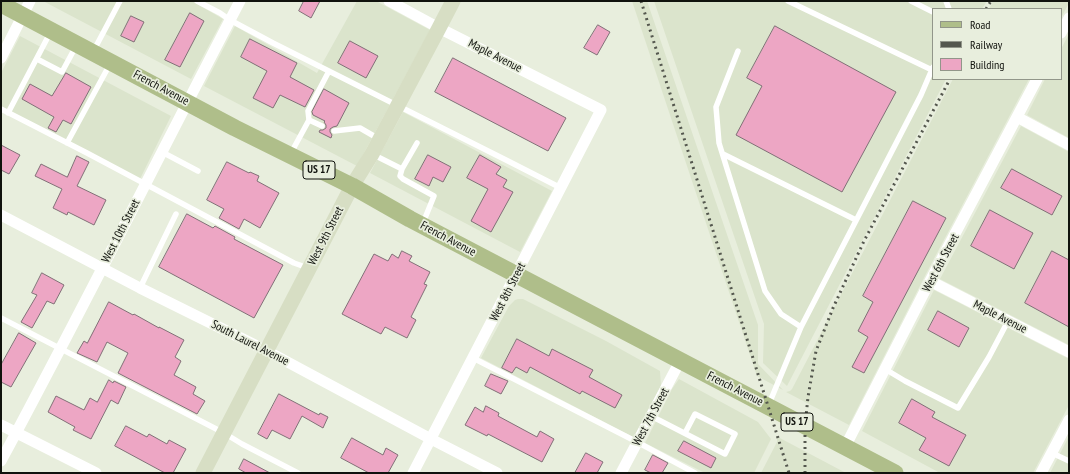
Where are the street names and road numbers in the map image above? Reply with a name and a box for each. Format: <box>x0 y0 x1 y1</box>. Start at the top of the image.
street label: Maple Avenue <box>466 36 524 76</box>
street label: French Avenue <box>131 67 191 109</box>
road number: US 17 <box>303 161 335 179</box>
street label: West 10th Street <box>99 197 143 265</box>
street label: West 9th Street <box>305 204 347 268</box>
street label: French Avenue <box>418 218 478 260</box>
street label: West 6th Street <box>920 231 962 295</box>
street label: West 8th Street <box>487 260 529 324</box>
street label: Maple Avenue <box>971 297 1029 337</box>
street label: South Laurel Avenue <box>209 317 291 369</box>
street label: French Avenue <box>705 369 765 409</box>
street label: West 7th Street <box>630 385 672 449</box>
road number: US 17 <box>781 413 813 431</box>

